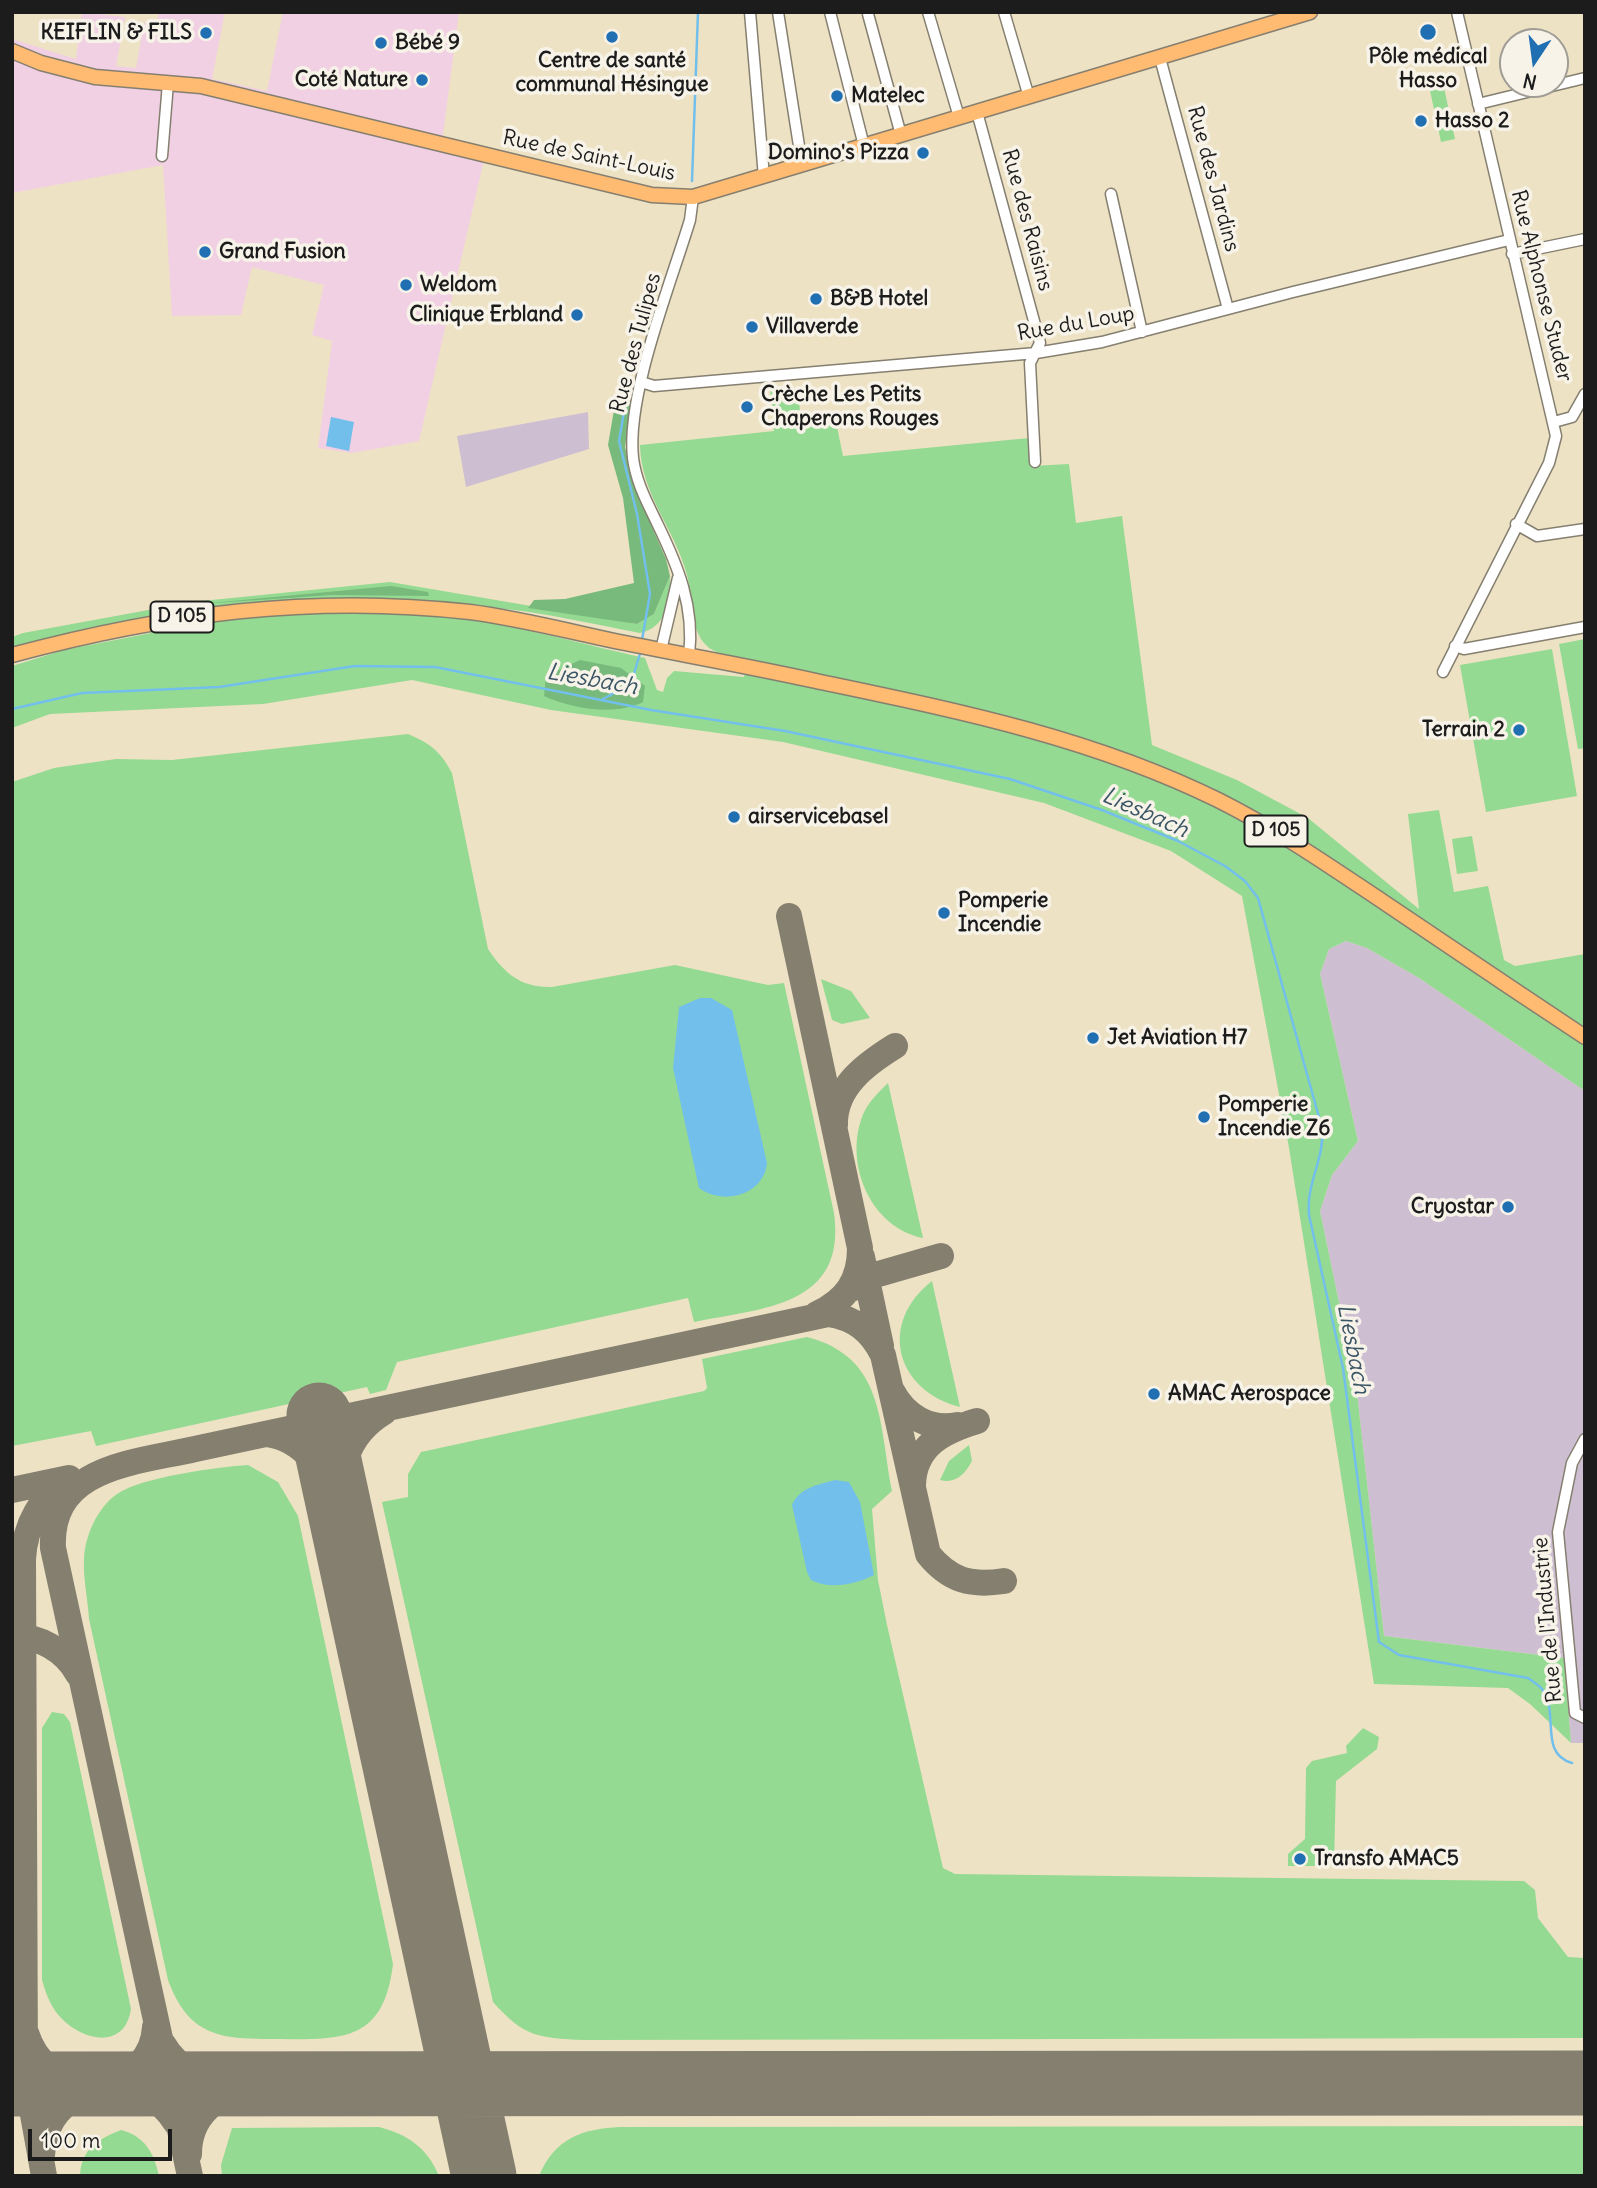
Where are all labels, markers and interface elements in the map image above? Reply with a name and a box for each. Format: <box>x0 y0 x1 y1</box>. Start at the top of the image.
place label: KEIFLIN & FILS <box>40 20 192 46</box>
marker: Pôle médical Hasso <box>1418 22 1438 42</box>
marker: KEIFLIN & FILS <box>198 25 214 41</box>
north arrow <box>1499 28 1569 98</box>
marker: Centre de santé communal Hésingue <box>604 29 620 45</box>
place label: Bébé 9 <box>395 30 460 56</box>
marker: Bébé 9 <box>373 35 389 51</box>
place label: Pôle médical Hasso <box>1368 44 1488 94</box>
place label: Centre de santé communal Hésingue <box>515 48 709 98</box>
place label: Coté Nature <box>295 67 408 93</box>
text: N <box>1521 68 1539 95</box>
marker: Coté Nature <box>414 72 430 88</box>
place label: Matelec <box>851 83 925 109</box>
marker: Matelec <box>829 88 845 104</box>
street label: Rue des Jardins <box>1181 104 1245 254</box>
place label: Hasso 2 <box>1435 108 1509 134</box>
marker: Hasso 2 <box>1413 113 1429 129</box>
street label: Rue de Saint-Louis <box>500 125 678 187</box>
place label: Domino's Pizza <box>768 140 909 166</box>
marker: Domino's Pizza <box>915 145 931 161</box>
street label: Rue des Raisins <box>996 146 1058 294</box>
street label: Rue Alphonse Studer <box>1505 188 1577 384</box>
place label: Grand Fusion <box>219 239 346 265</box>
marker: Grand Fusion <box>197 244 213 260</box>
street label: Rue des Tulipes <box>605 270 667 416</box>
place label: Weldom <box>420 272 497 298</box>
marker: Weldom <box>398 277 414 293</box>
place label: B&B Hotel <box>830 286 928 312</box>
marker: B&B Hotel <box>808 291 824 307</box>
street label: Rue du Loup <box>1015 301 1137 347</box>
place label: Clinique Erbland <box>409 302 563 328</box>
marker: Clinique Erbland <box>569 307 585 323</box>
place label: Villaverde <box>766 314 859 340</box>
marker: Villaverde <box>744 319 760 335</box>
place label: Crèche Les Petits Chaperons Rouges <box>761 382 939 432</box>
marker: Crèche Les Petits Chaperons Rouges <box>739 399 755 415</box>
road number: D 105 <box>150 602 214 632</box>
water label: Liesbach <box>545 658 639 702</box>
place label: Terrain 2 <box>1422 717 1505 743</box>
marker: Terrain 2 <box>1511 722 1527 738</box>
water label: Liesbach <box>1098 782 1192 844</box>
place label: airservicebasel <box>748 804 888 830</box>
marker: airservicebasel <box>726 809 742 825</box>
road number: D 105 <box>1244 816 1308 846</box>
place label: Pomperie Incendie <box>958 888 1048 938</box>
marker: Pomperie Incendie <box>936 905 952 921</box>
place label: Jet Aviation H7 <box>1107 1025 1247 1051</box>
marker: Jet Aviation H7 <box>1085 1030 1101 1046</box>
place label: Pomperie Incendie Z6 <box>1218 1092 1330 1142</box>
marker: Pomperie Incendie Z6 <box>1196 1109 1212 1125</box>
place label: Cryostar <box>1411 1194 1494 1220</box>
marker: Cryostar <box>1500 1199 1516 1215</box>
water label: Liesbach <box>1331 1302 1375 1396</box>
place label: AMAC Aerospace <box>1168 1381 1331 1407</box>
marker: AMAC Aerospace <box>1146 1386 1162 1402</box>
street label: Rue de l'Industrie <box>1528 1536 1568 1704</box>
place label: Transfo AMAC5 <box>1314 1846 1459 1872</box>
marker: Transfo AMAC5 <box>1292 1851 1308 1867</box>
scale bar <box>32 2114 175 2158</box>
text: 100 m <box>41 2127 100 2154</box>

